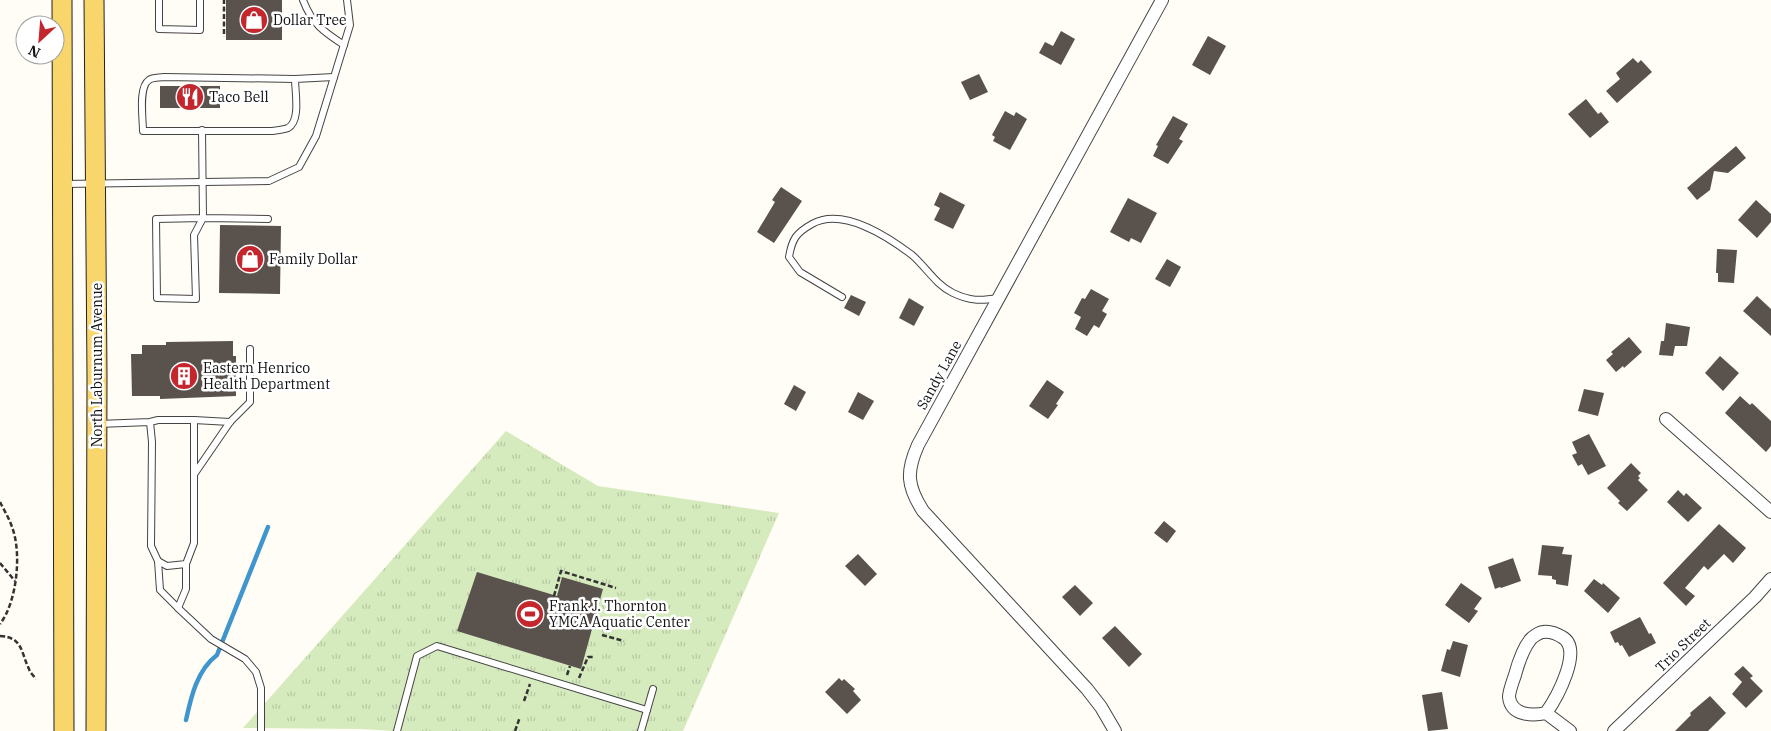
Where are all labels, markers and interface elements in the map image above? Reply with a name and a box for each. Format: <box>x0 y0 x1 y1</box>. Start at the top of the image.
shop icon: Dollar Tree <box>239 5 269 35</box>
place label: Dollar Tree <box>273 11 346 29</box>
north arrow <box>15 15 65 65</box>
text: N <box>25 41 43 62</box>
restaurant icon: Taco Bell <box>175 82 205 112</box>
place label: Taco Bell <box>209 88 269 106</box>
shop icon: Family Dollar <box>235 244 265 274</box>
place label: Family Dollar <box>269 250 358 268</box>
street label: North Laburnum Avenue <box>88 283 106 447</box>
street label: Sandy Lane <box>913 337 965 413</box>
place label: Eastern Henrico Health Department <box>203 359 330 393</box>
building icon: Eastern Henrico Health Department <box>169 361 199 391</box>
place label: Frank J. Thornton YMCA Aquatic Center <box>549 597 691 631</box>
sports icon: Frank J. Thornton YMCA Aquatic Center <box>515 599 545 629</box>
street label: Trio Street <box>1652 614 1714 676</box>

